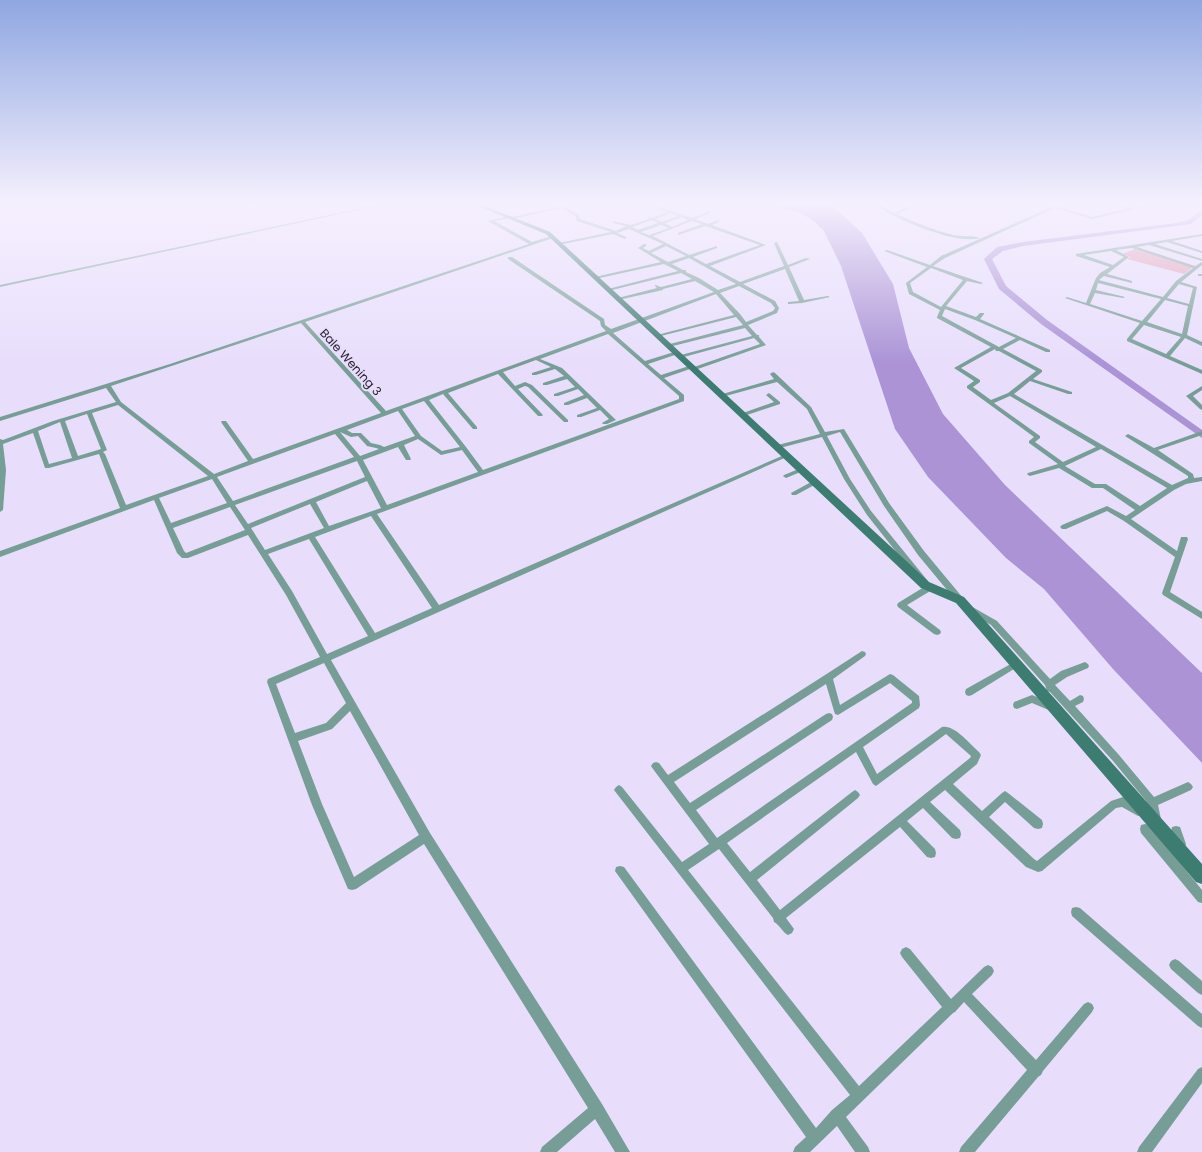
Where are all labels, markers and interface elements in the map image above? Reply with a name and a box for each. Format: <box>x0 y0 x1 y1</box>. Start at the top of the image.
street label: Bale Wening 3 <box>316 325 386 399</box>

